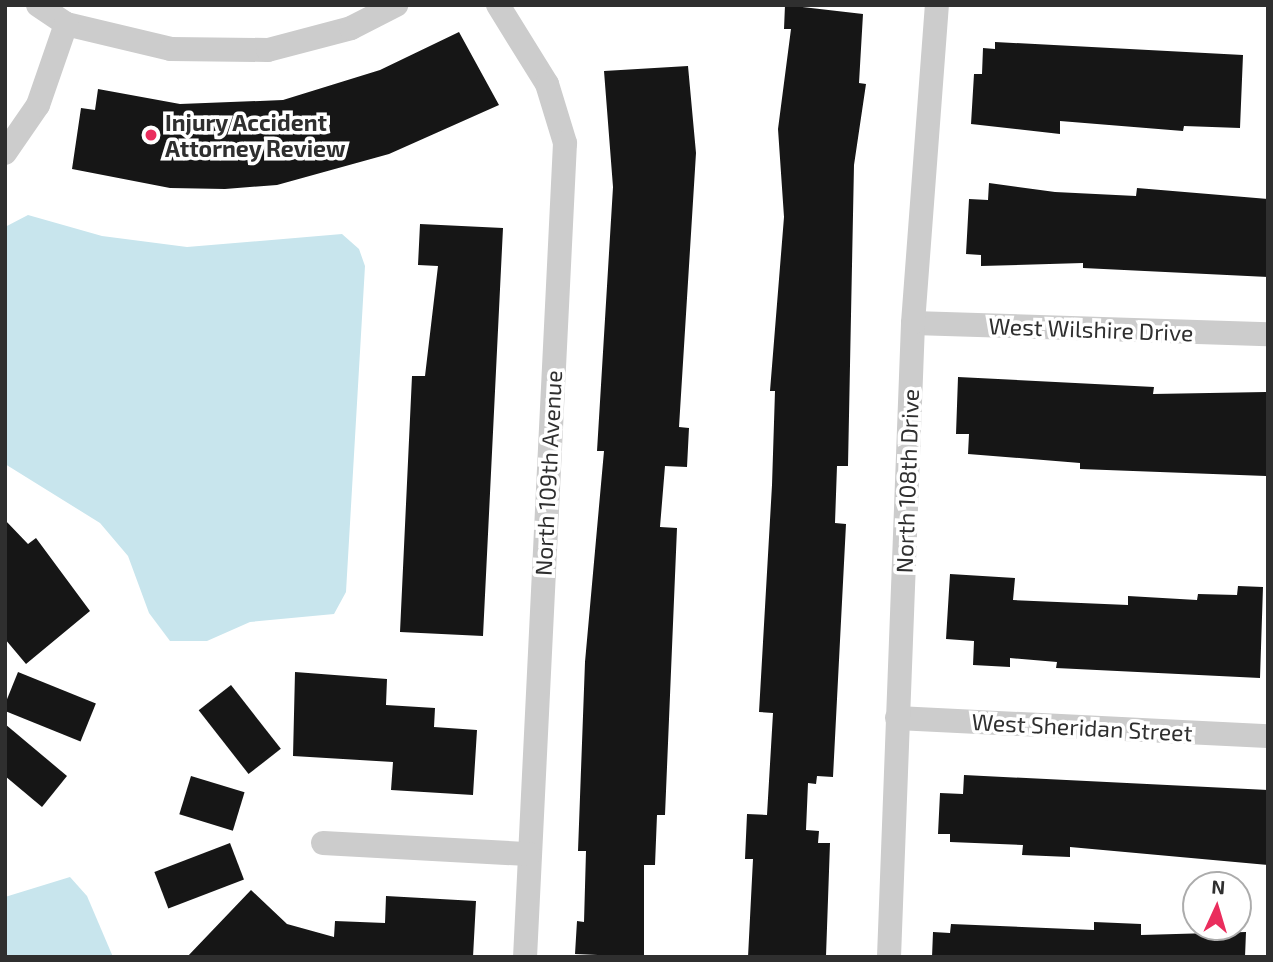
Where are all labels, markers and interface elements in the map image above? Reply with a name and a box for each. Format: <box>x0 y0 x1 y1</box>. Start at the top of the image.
place label: Injury Accident Attorney Review <box>165 108 346 162</box>
marker: Injury Accident Attorney Review <box>143 127 159 143</box>
street label: West Wilshire Drive <box>988 312 1194 346</box>
street label: North 109th Avenue <box>529 369 567 577</box>
street label: North 108th Drive <box>890 388 924 574</box>
street label: West Sheridan Street <box>971 707 1193 747</box>
north arrow <box>1182 871 1252 941</box>
text: N <box>1211 875 1226 898</box>

